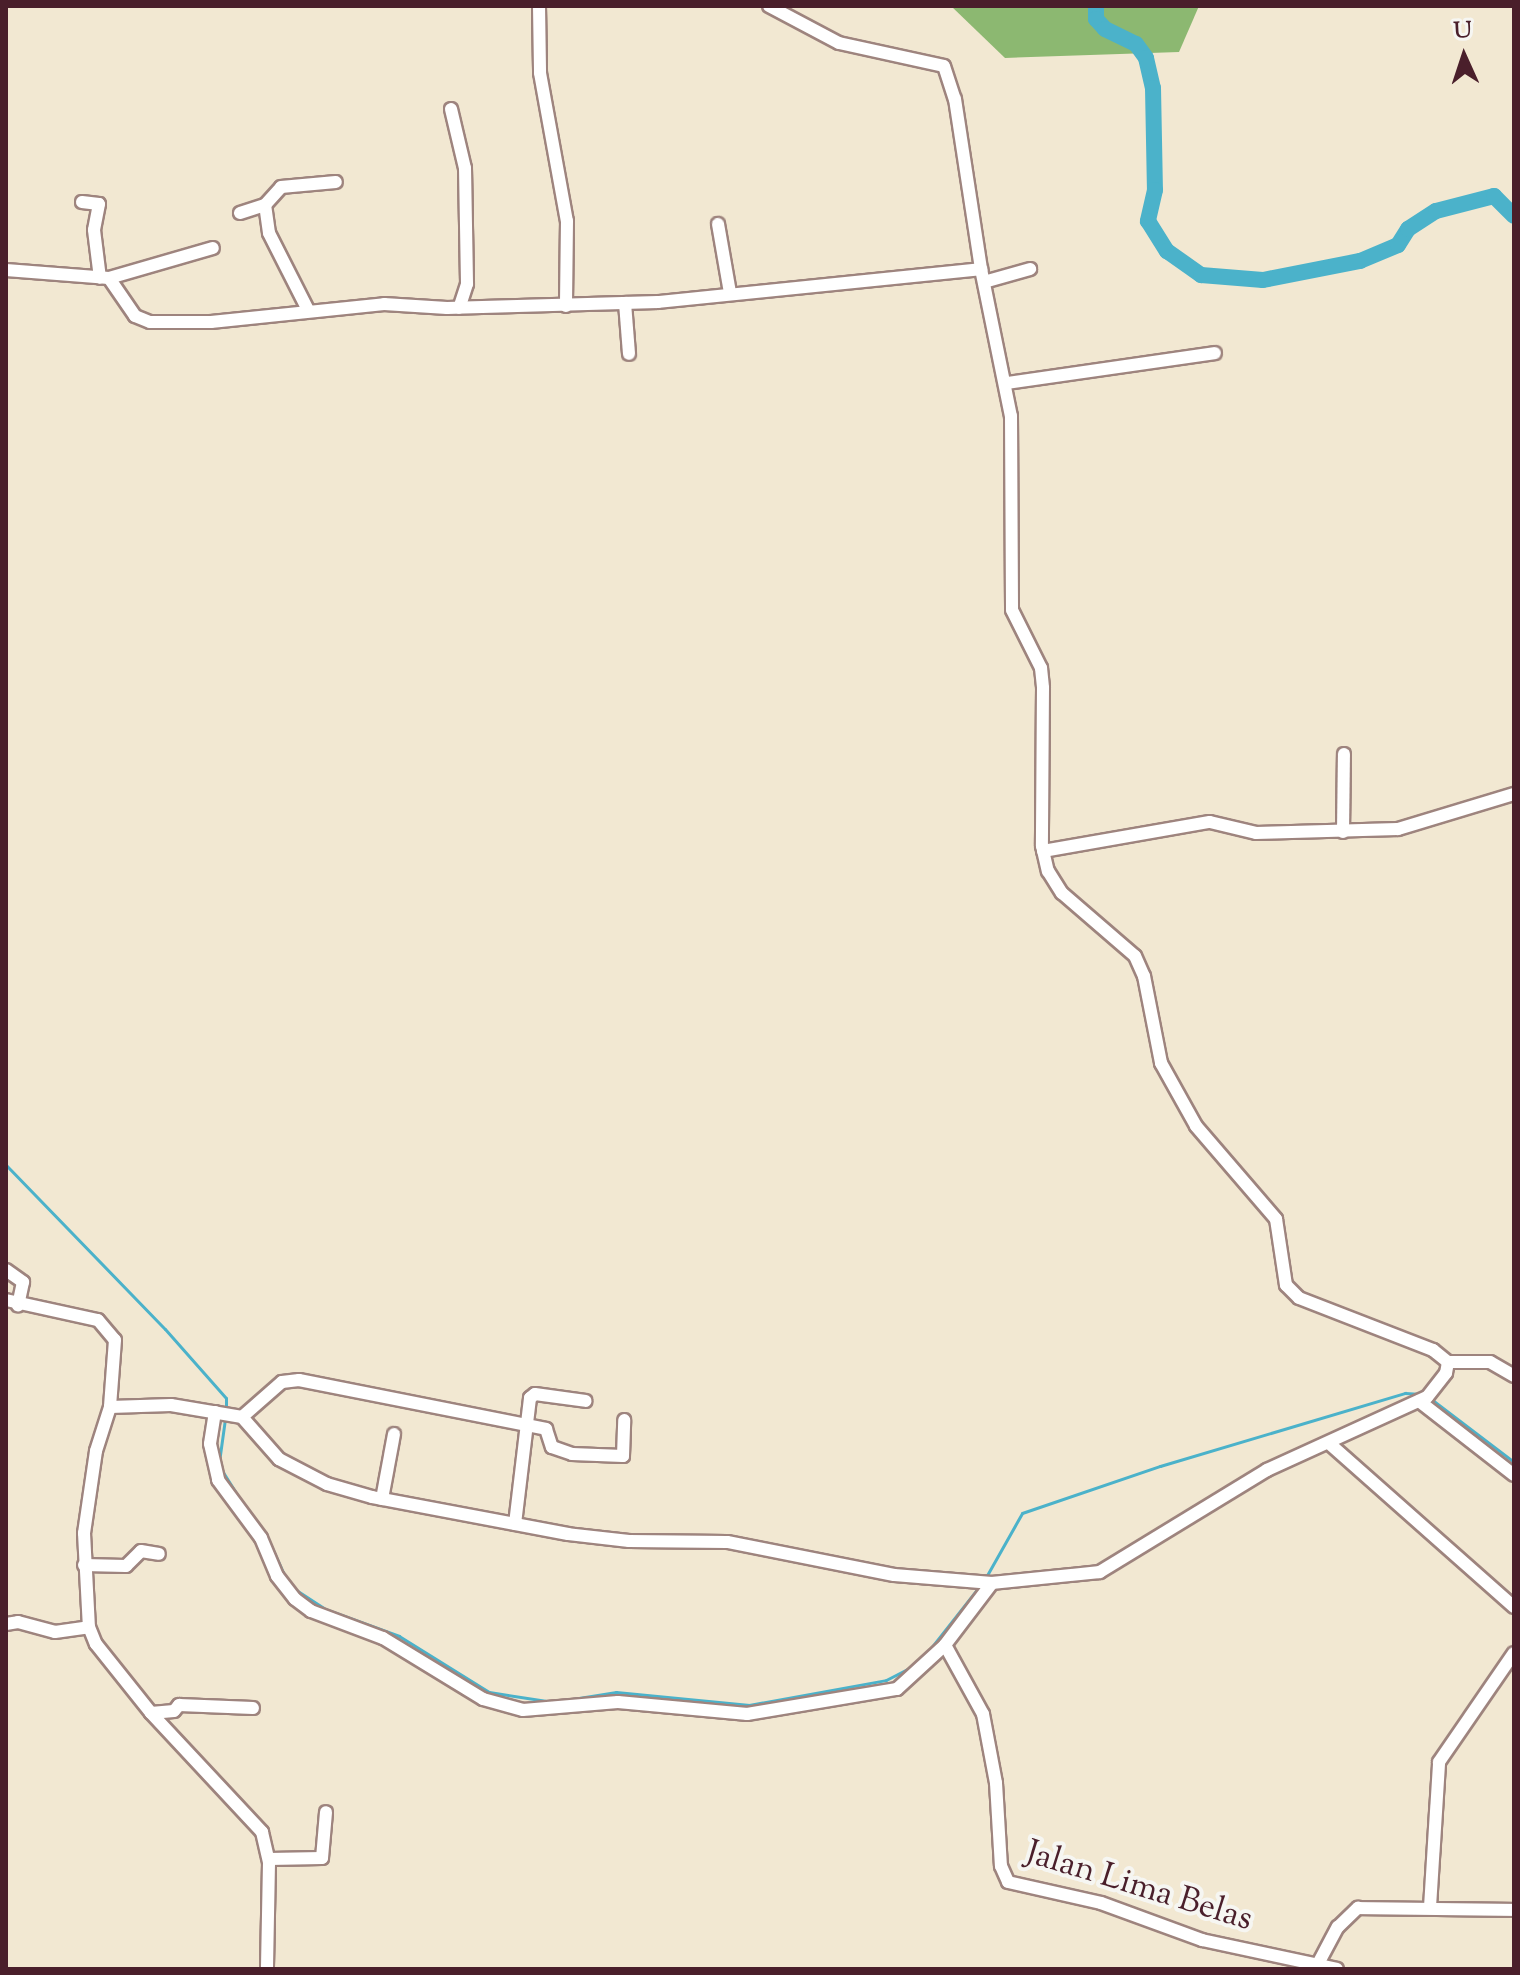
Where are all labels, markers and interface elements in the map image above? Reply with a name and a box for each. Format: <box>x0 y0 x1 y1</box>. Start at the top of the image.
north arrow <box>1424 16 1504 96</box>
text: U <box>1453 16 1473 48</box>
street label: Jalan Lima Belas <box>1021 1833 1257 1941</box>

